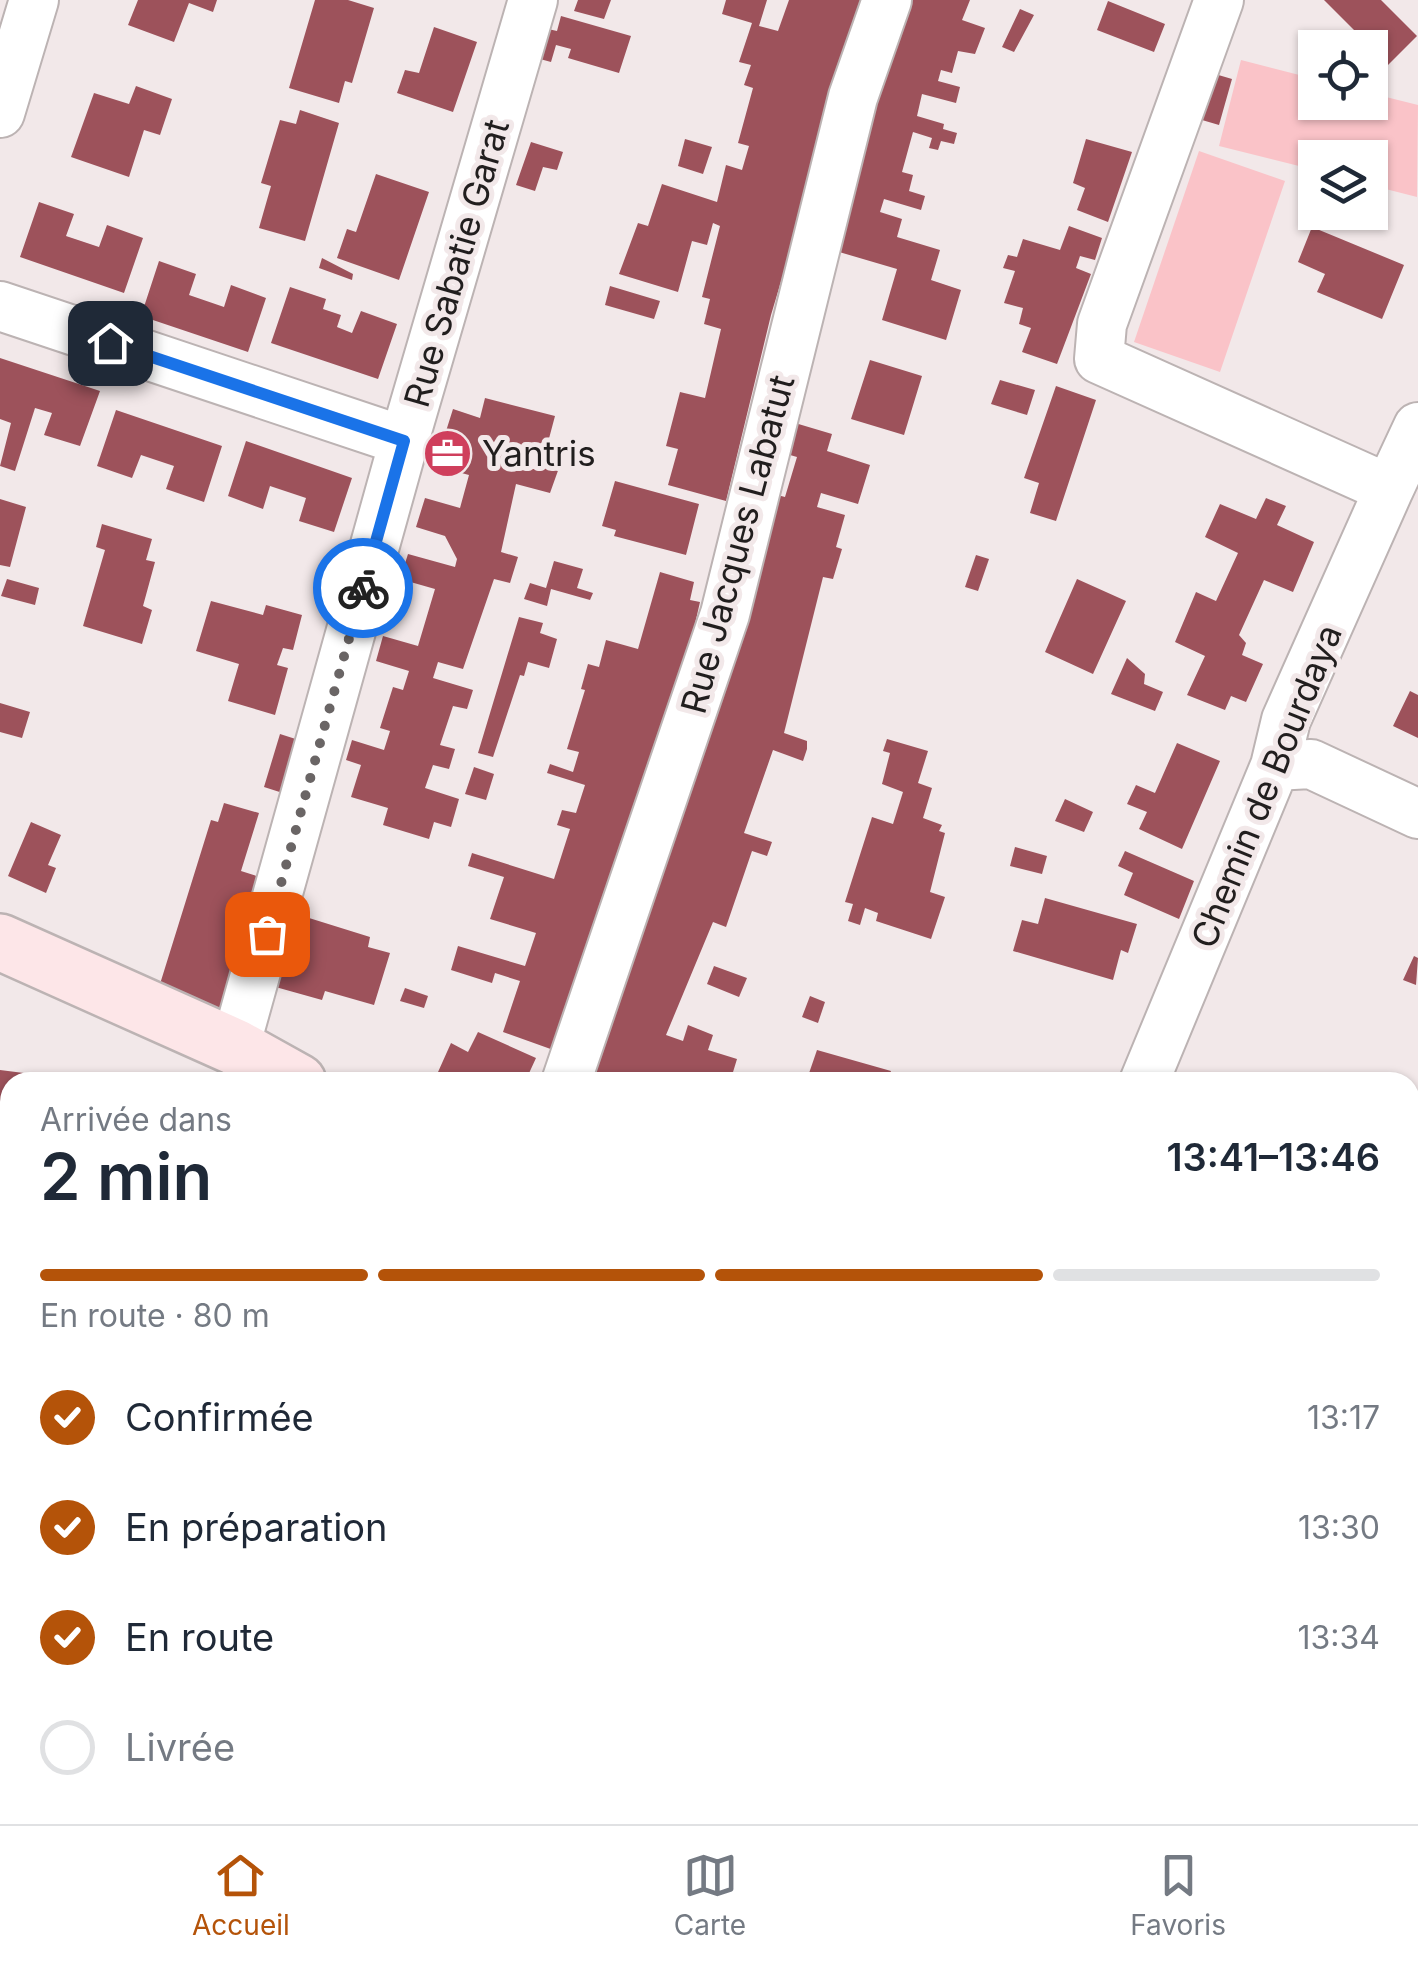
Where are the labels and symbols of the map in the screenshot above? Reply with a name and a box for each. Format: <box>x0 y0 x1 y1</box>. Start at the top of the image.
street label: Rue Sabatie Garat <box>395 114 517 412</box>
pin <box>68 301 153 386</box>
street label: Rue Jacques Labatut <box>672 370 802 718</box>
office icon: Yantris <box>421 427 473 479</box>
place label: Yantris <box>482 432 596 474</box>
courier <box>313 538 413 638</box>
street label: Chemin de Bourdaya <box>1182 618 1350 954</box>
pin <box>225 892 310 977</box>

